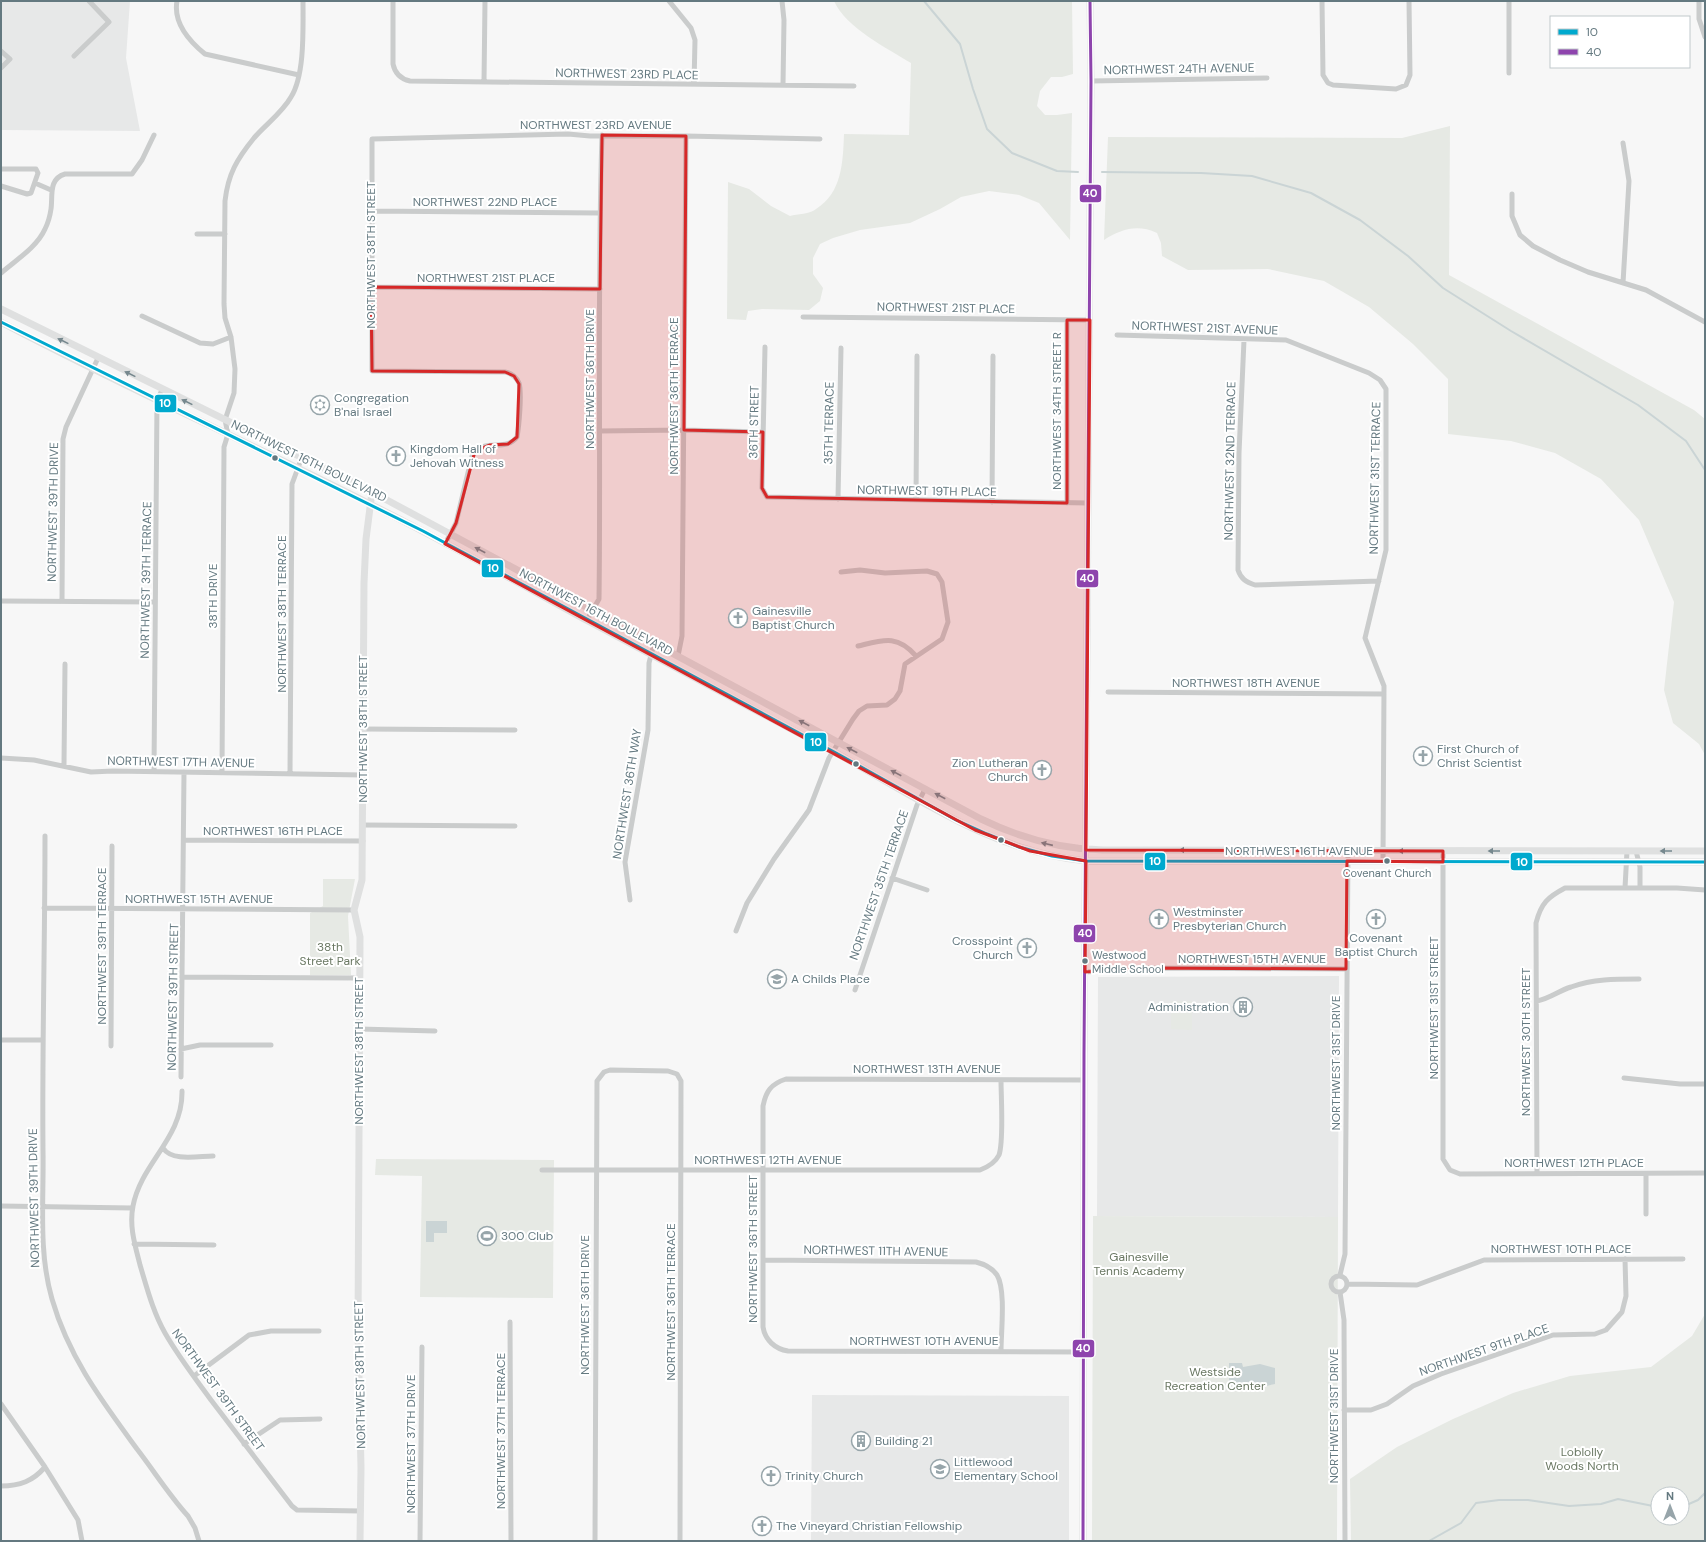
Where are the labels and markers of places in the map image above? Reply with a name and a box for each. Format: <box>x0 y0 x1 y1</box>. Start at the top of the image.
place label: Congregation B'nai Israel <box>334 390 409 420</box>
synagogue icon: Congregation B'nai Israel <box>309 394 331 416</box>
place label: Kingdom Hall of Jehovah Witness <box>410 441 504 471</box>
church icon: Kingdom Hall of Jehovah Witness <box>385 445 407 467</box>
unlabelled marker <box>270 453 280 463</box>
place label: Gainesville Baptist Church <box>752 603 835 633</box>
church icon: Gainesville Baptist Church <box>727 607 749 629</box>
place label: First Church of Christ Scientist <box>1437 741 1522 771</box>
church icon: First Church of Christ Scientist <box>1412 745 1434 767</box>
place label: Zion Lutheran Church <box>952 755 1028 785</box>
unlabelled marker <box>851 759 861 769</box>
church icon: Zion Lutheran Church <box>1031 759 1053 781</box>
unlabelled marker <box>996 835 1006 845</box>
marker: Covenant Church <box>1382 856 1392 866</box>
place label: Covenant Church <box>1343 866 1431 880</box>
place label: Westminster Presbyterian Church <box>1173 904 1286 934</box>
church icon: Westminster Presbyterian Church <box>1148 908 1170 930</box>
church icon: Covenant Baptist Church <box>1365 908 1387 930</box>
place label: Covenant Baptist Church <box>1335 930 1417 960</box>
place label: Crosspoint Church <box>952 933 1013 963</box>
church icon: Crosspoint Church <box>1016 937 1038 959</box>
place label: Westwood Middle School <box>1092 948 1164 976</box>
marker: Westwood Middle School <box>1080 956 1090 966</box>
school or university icon: A Childs Place <box>766 968 788 990</box>
place label: A Childs Place <box>791 971 870 987</box>
building icon: Administration <box>1232 996 1254 1018</box>
place label: Administration <box>1148 999 1229 1015</box>
sports icon: 300 Club <box>476 1225 498 1247</box>
place label: 300 Club <box>501 1228 553 1244</box>
building icon: Building 21 <box>850 1430 872 1452</box>
place label: Building 21 <box>875 1433 933 1449</box>
place label: Littlewood Elementary School <box>954 1454 1058 1484</box>
school or university icon: Littlewood Elementary School <box>929 1458 951 1480</box>
church icon: Trinity Church <box>760 1465 782 1487</box>
place label: Trinity Church <box>785 1468 863 1484</box>
church icon: The Vineyard Christian Fellowship <box>751 1515 773 1537</box>
place label: The Vineyard Christian Fellowship <box>776 1518 962 1534</box>

